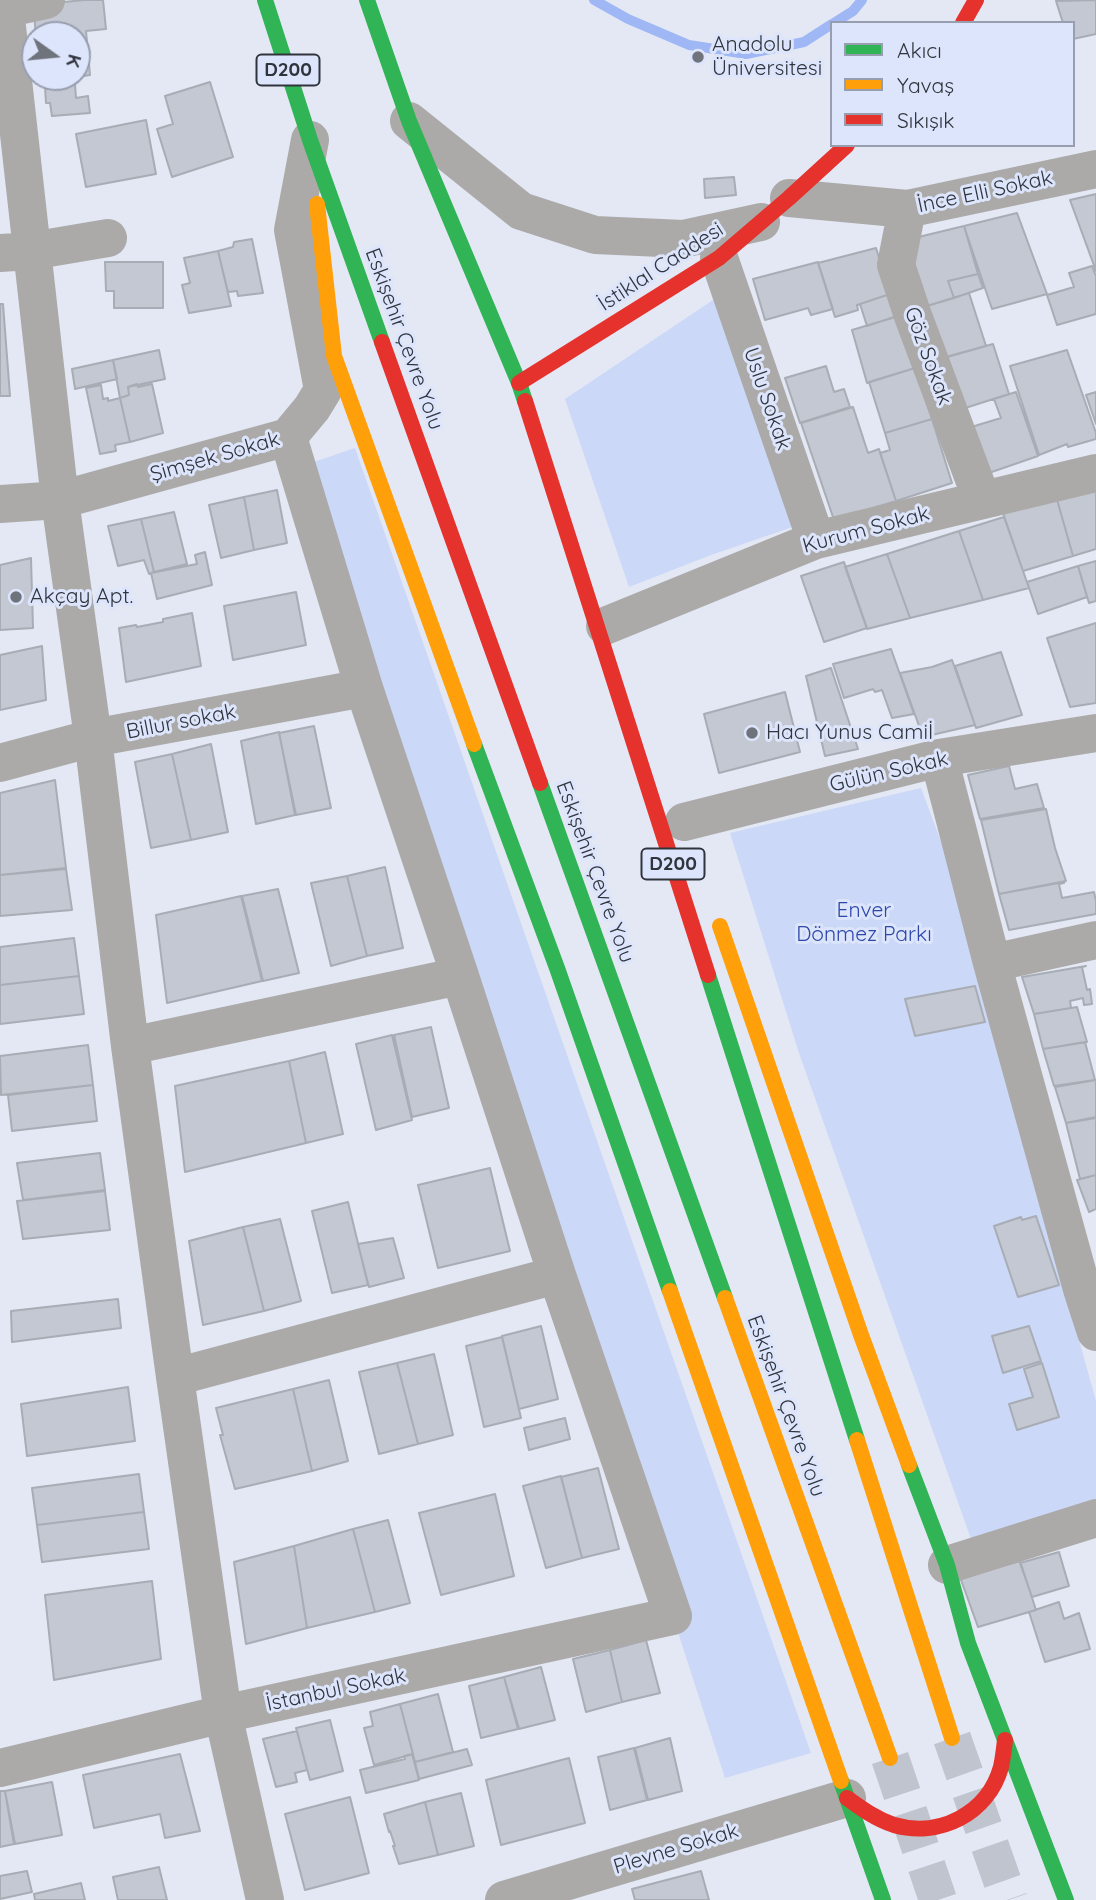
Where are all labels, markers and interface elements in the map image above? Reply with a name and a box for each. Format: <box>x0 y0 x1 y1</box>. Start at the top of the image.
north arrow <box>21 21 91 91</box>
legend <box>830 21 1075 147</box>
place label: Anadolu Üniversitesi <box>712 32 822 82</box>
text: Akıcı <box>897 37 942 63</box>
marker: Anadolu Üniversitesi <box>690 49 706 65</box>
text: K <box>61 52 88 70</box>
road number: D200 <box>256 54 320 86</box>
text: Yavaş <box>897 72 954 98</box>
text: Sıkışık <box>897 107 955 133</box>
street label: İnce Elli Sokak <box>915 165 1055 219</box>
street label: İstiklal Caddesi <box>594 217 728 317</box>
street label: Eskişehir Çevre Yolu <box>359 245 449 433</box>
street label: Göz Sokak <box>899 304 957 408</box>
street label: Uslu Sokak <box>738 344 796 454</box>
street label: Şimşek Sokak <box>147 426 283 488</box>
street label: Kurum Sokak <box>800 501 932 559</box>
place label: Akçay Apt. <box>30 584 133 610</box>
marker: Akçay Apt. <box>8 589 24 605</box>
street label: Billur sokak <box>124 699 238 745</box>
place label: Hacı Yunus Camiİ <box>766 720 933 746</box>
marker: Hacı Yunus Camiİ <box>744 725 760 741</box>
street label: Gülün Sokak <box>827 746 951 798</box>
street label: Eskişehir Çevre Yolu <box>550 778 640 966</box>
road number: D200 <box>642 848 704 880</box>
park label: Enver Dönmez Parkı <box>796 898 932 948</box>
street label: Eskişehir Çevre Yolu <box>741 1312 831 1500</box>
street label: İstanbul Sokak <box>264 1663 408 1717</box>
street label: Plevne Sokak <box>610 1818 742 1880</box>

